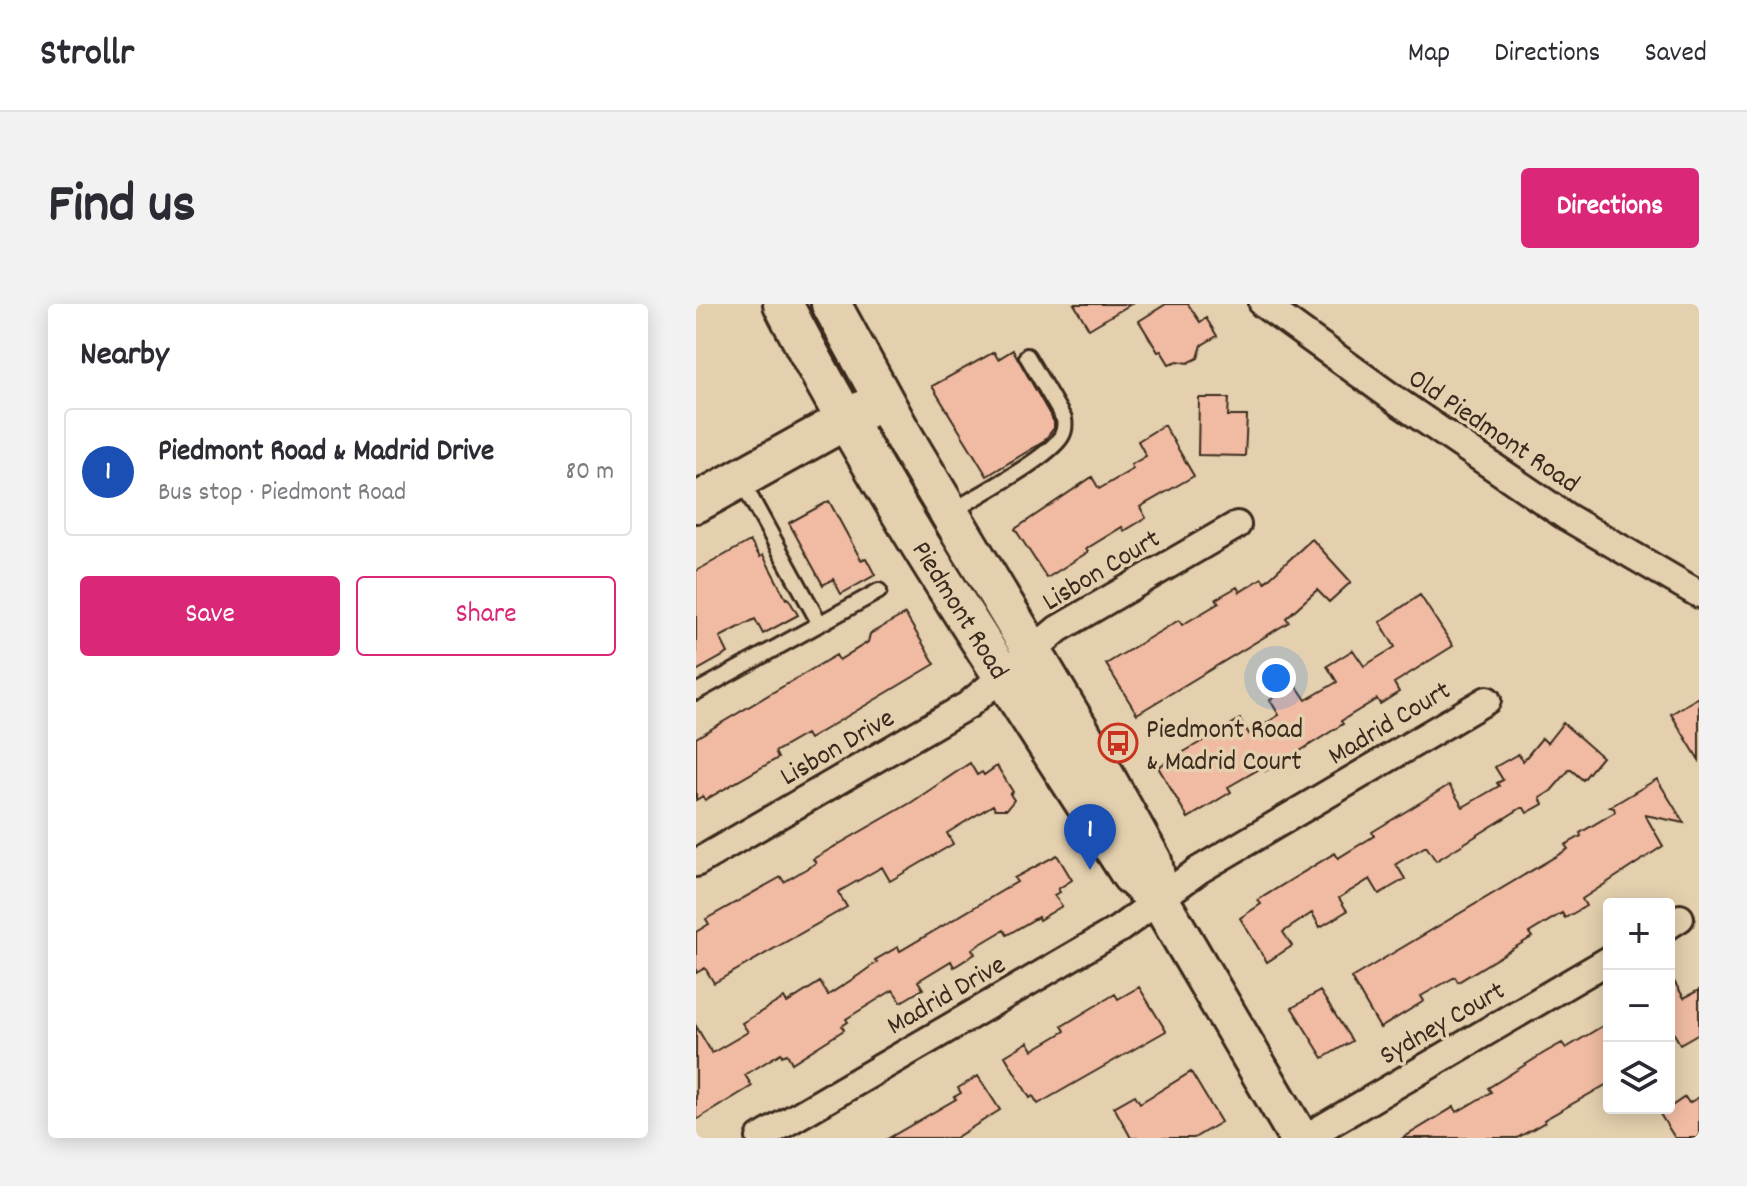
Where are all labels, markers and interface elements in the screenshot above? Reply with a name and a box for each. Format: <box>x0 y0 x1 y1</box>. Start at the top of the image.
text: Strollr <box>40 28 134 83</box>
text: Map <box>1408 35 1450 75</box>
text: Directions <box>1494 35 1600 75</box>
text: Saved <box>1644 35 1707 75</box>
text: Find us <box>48 168 196 248</box>
button: Directions <box>1521 168 1699 248</box>
text: Nearby <box>80 332 169 381</box>
street label: Old Piedmont Road <box>1398 361 1586 505</box>
text: Piedmont Road & Madrid Drive <box>158 432 494 475</box>
text: 1 <box>105 454 111 491</box>
text: 80 m <box>566 454 614 491</box>
text: Bus stop · Piedmont Road <box>158 475 406 512</box>
street label: Lisbon Court <box>1036 521 1169 623</box>
street label: Piedmont Road <box>899 534 1016 689</box>
button: Save <box>80 576 340 656</box>
button: Share <box>356 576 616 656</box>
your location <box>1256 658 1296 698</box>
street label: Madrid Court <box>1322 673 1460 778</box>
street label: Lisbon Drive <box>774 700 903 798</box>
place label: Piedmont Road & Madrid Court <box>1146 712 1303 784</box>
bus stop icon: Piedmont Road & Madrid Court <box>1097 722 1139 764</box>
pin: 1 <box>1064 804 1116 870</box>
map controls <box>1603 898 1675 1114</box>
button: + <box>1603 898 1675 970</box>
street label: Madrid Drive <box>880 947 1015 1048</box>
button: − <box>1603 970 1675 1042</box>
street label: Sydney Court <box>1373 973 1514 1077</box>
button: layers <box>1603 1042 1675 1114</box>

